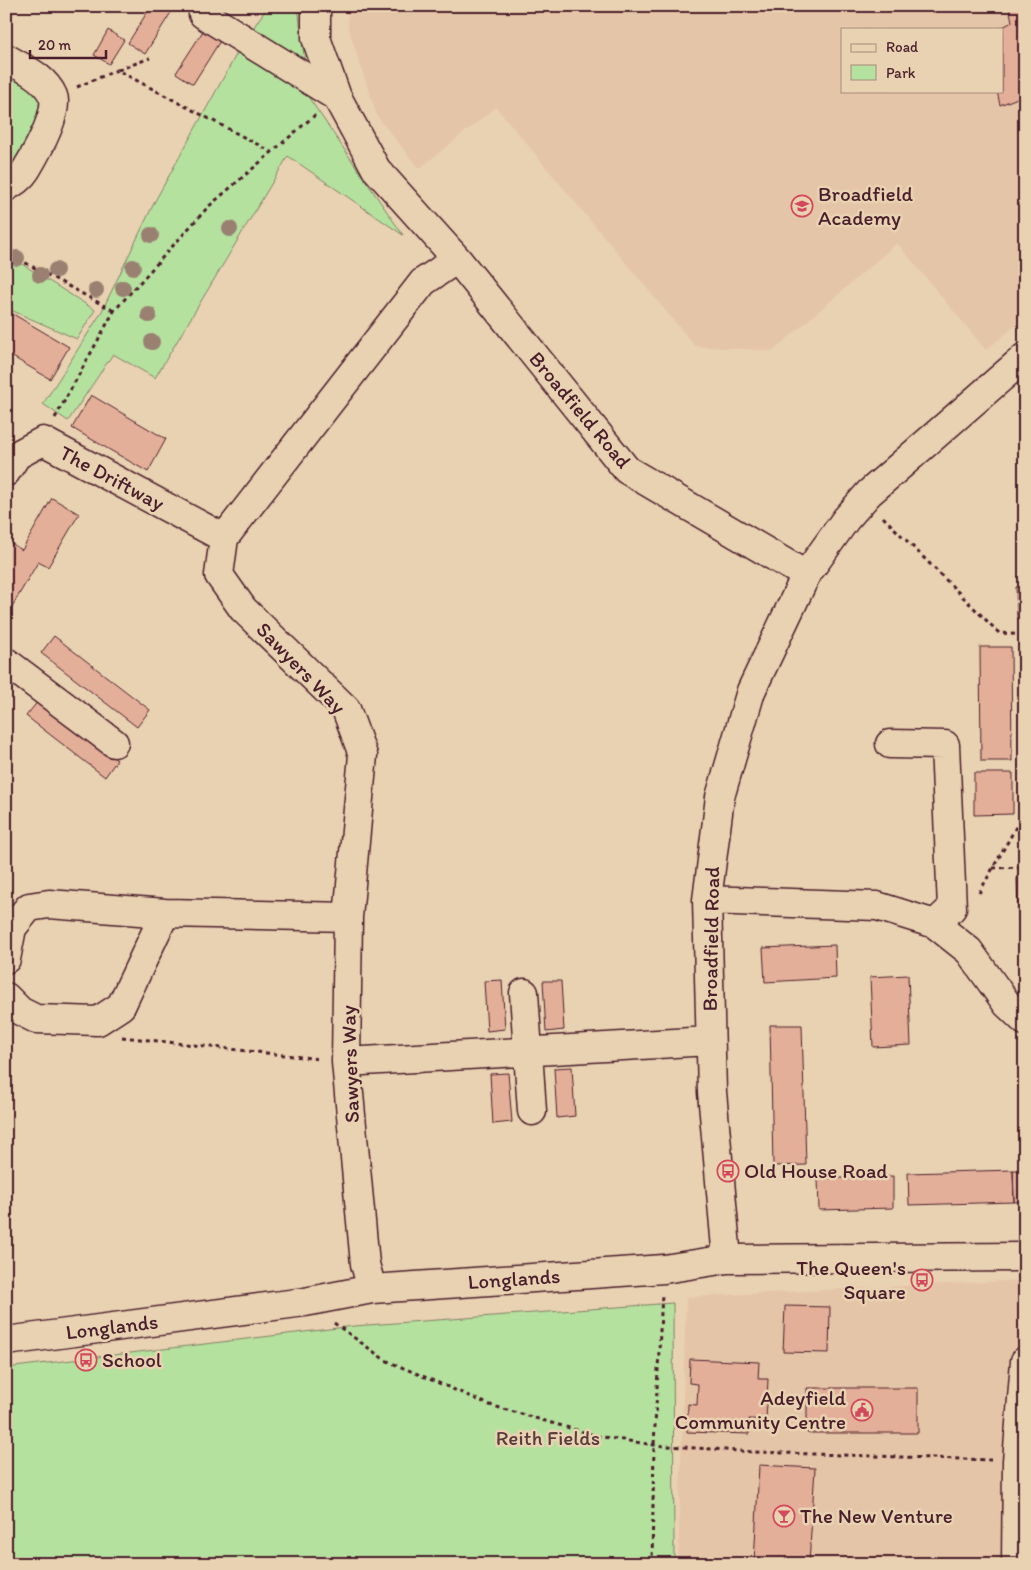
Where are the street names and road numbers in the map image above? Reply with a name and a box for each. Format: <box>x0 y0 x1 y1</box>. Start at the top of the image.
street label: Broadfield Road <box>524 346 637 473</box>
street label: The Driftway <box>56 440 169 516</box>
street label: Sawyers Way <box>251 617 351 719</box>
street label: Broadfield Road <box>697 866 724 1012</box>
street label: Sawyers Way <box>335 1004 364 1123</box>
street label: Longlands <box>467 1263 561 1294</box>
street label: Longlands <box>64 1308 159 1345</box>

